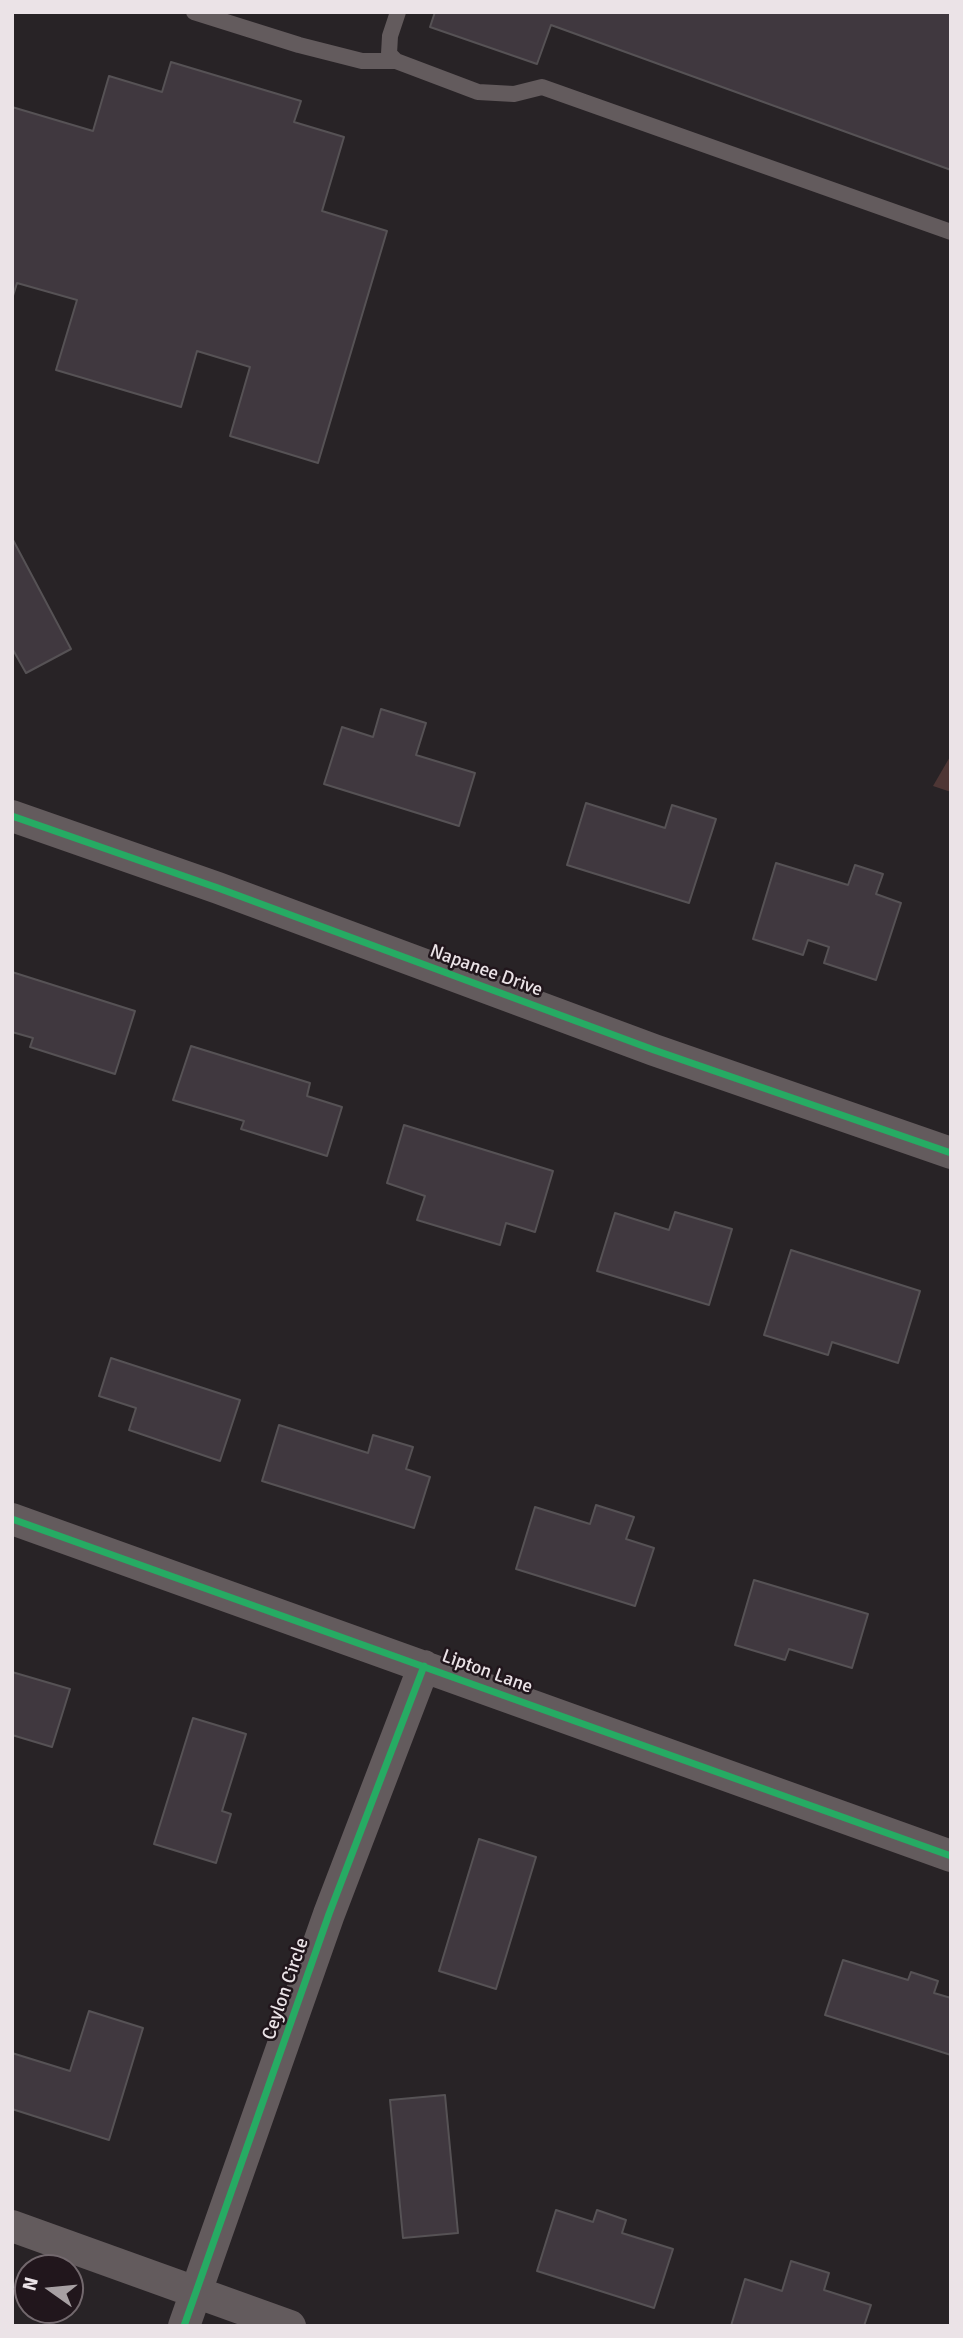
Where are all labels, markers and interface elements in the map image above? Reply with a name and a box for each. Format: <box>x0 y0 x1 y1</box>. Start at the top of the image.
street label: Napanee Drive <box>427 940 545 1002</box>
street label: Lipton Lane <box>439 1645 535 1699</box>
street label: Ceylon Circle <box>258 1935 314 2043</box>
north arrow <box>14 2254 84 2324</box>
text: N <box>17 2275 44 2294</box>

